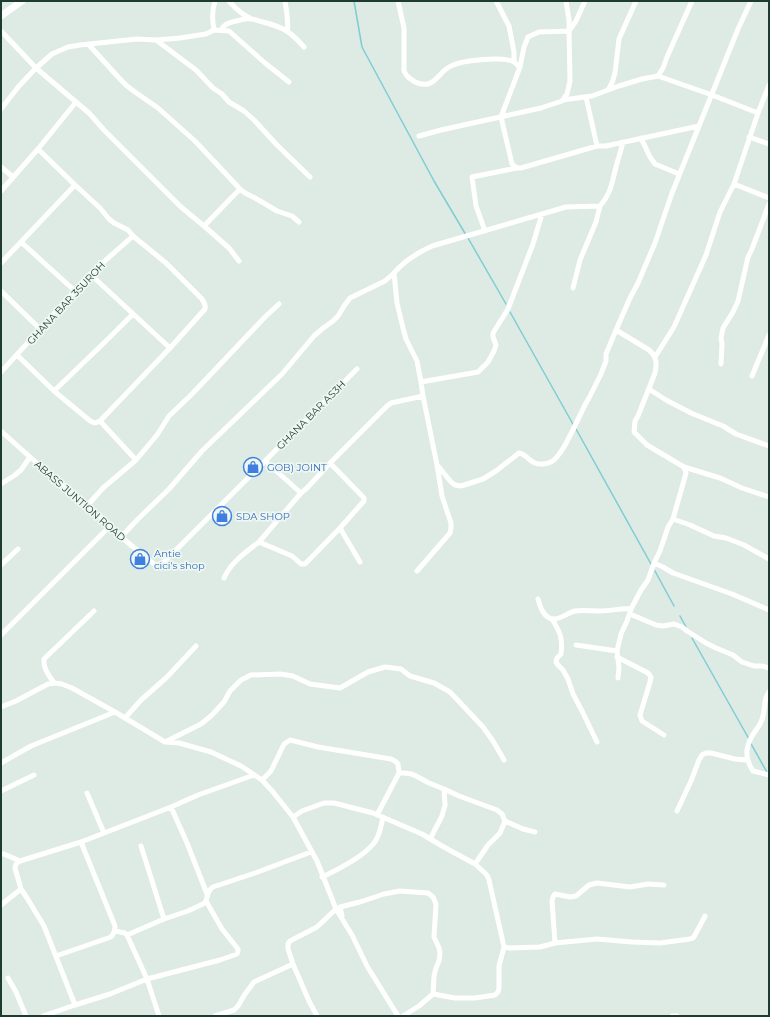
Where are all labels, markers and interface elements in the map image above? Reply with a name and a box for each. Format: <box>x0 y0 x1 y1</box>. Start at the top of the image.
street label: GHANA BAR 3SUROH <box>24 259 108 347</box>
street label: GHANA BAR AS3H <box>274 378 348 452</box>
shop icon: GOB) JOINT <box>242 456 264 478</box>
street label: ABASS JUNTION ROAD <box>32 458 128 544</box>
place label: GOB) JOINT <box>267 461 327 474</box>
shop icon: SDA SHOP <box>211 505 233 527</box>
place label: SDA SHOP <box>236 510 290 523</box>
place label: Antie cici's shop <box>154 547 205 572</box>
shop icon: Antie cici's shop <box>129 548 151 570</box>

